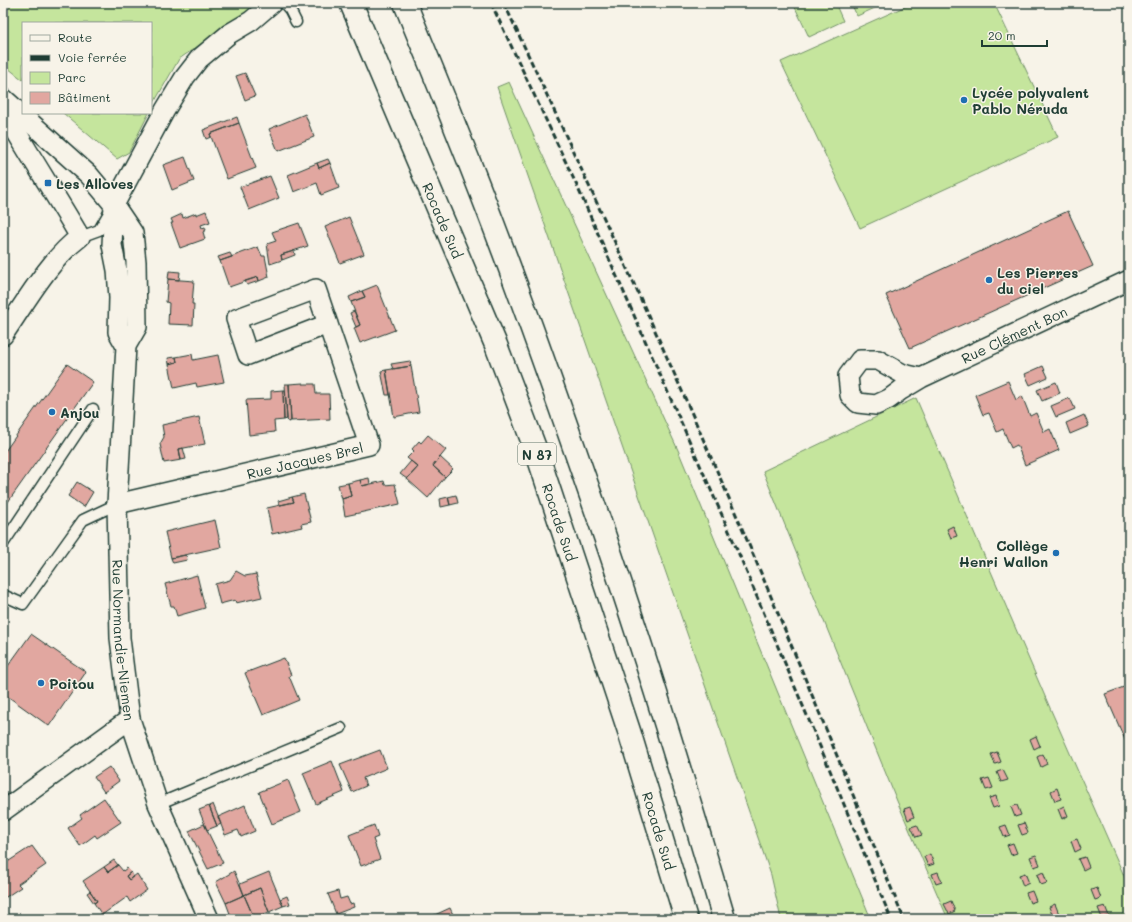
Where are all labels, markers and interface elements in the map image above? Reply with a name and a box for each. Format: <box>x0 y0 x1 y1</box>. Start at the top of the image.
legend <box>22 22 152 114</box>
scale bar <box>982 22 1047 48</box>
text: 20 m <box>988 27 1016 43</box>
text: Route <box>58 29 92 45</box>
text: Voie ferrée <box>58 49 127 65</box>
text: Parc <box>58 69 86 85</box>
place label: Lycée polyvalent Pablo Néruda <box>972 83 1089 118</box>
text: Bâtiment <box>58 89 111 105</box>
marker: Lycée polyvalent Pablo Néruda <box>959 95 969 105</box>
place label: Les Alloves <box>56 174 133 193</box>
marker: Les Alloves <box>43 178 53 188</box>
street label: Rocade Sud <box>419 179 468 261</box>
place label: Les Pierres du ciel <box>997 263 1078 298</box>
marker: Les Pierres du ciel <box>984 275 994 285</box>
street label: Rue Clément Bon <box>958 301 1070 367</box>
place label: Anjou <box>60 403 100 422</box>
marker: Anjou <box>47 407 57 417</box>
street label: Rue Jacques Brel <box>245 437 365 483</box>
road number: N 87 <box>518 443 556 465</box>
street label: Rocade Sud <box>538 481 582 564</box>
place label: Collège Henri Wallon <box>959 536 1048 571</box>
marker: Collège Henri Wallon <box>1051 548 1061 558</box>
street label: Rue Normandie-Niemen <box>109 559 140 722</box>
place label: Poitou <box>49 674 95 693</box>
marker: Poitou <box>36 678 46 688</box>
street label: Rocade Sud <box>638 789 680 872</box>

